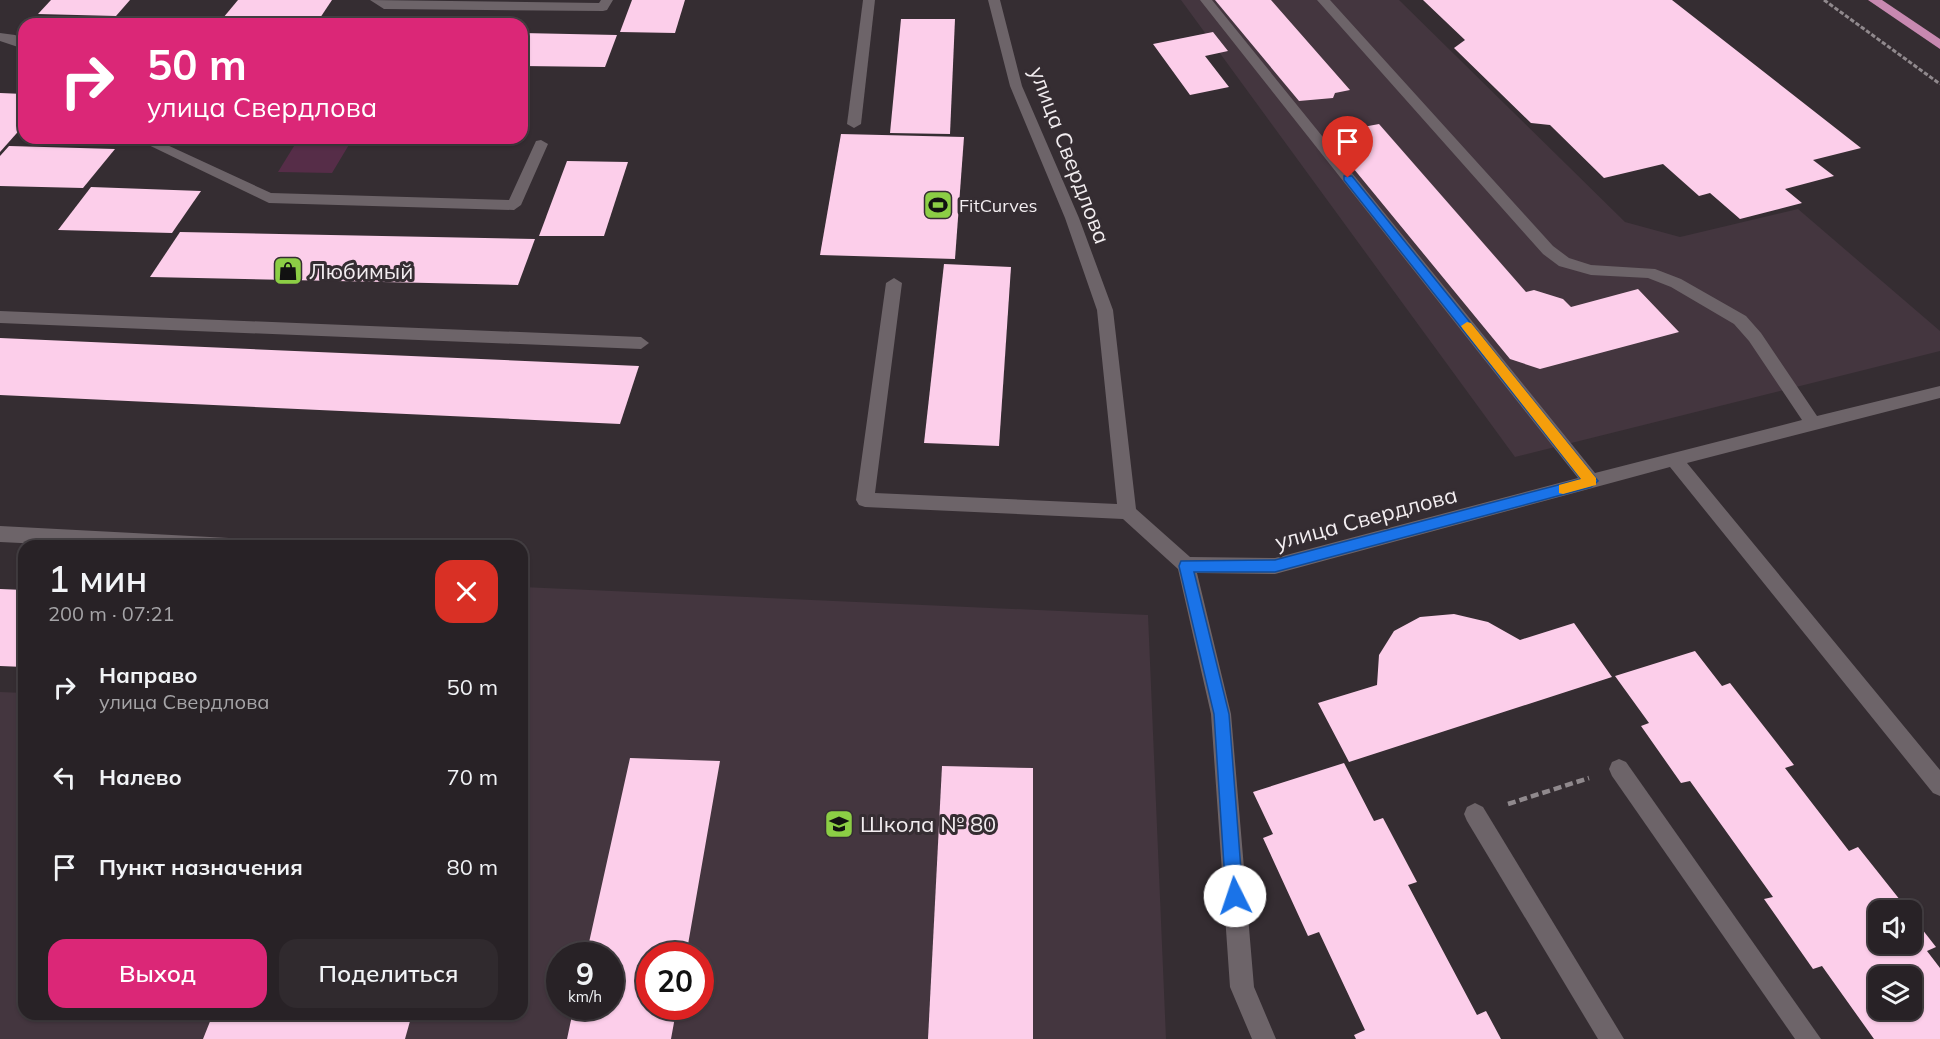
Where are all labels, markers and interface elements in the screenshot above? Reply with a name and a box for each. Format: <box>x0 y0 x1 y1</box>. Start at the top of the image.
text: 50 m <box>147 38 247 91</box>
icon: right <box>48 42 126 120</box>
street label: улица Свердлова <box>1023 62 1117 248</box>
text: улица Свердлова <box>147 90 377 124</box>
pin <box>1322 116 1373 178</box>
icon: arrive <box>1331 125 1364 158</box>
sports icon: FitCurves <box>922 189 954 221</box>
place label: FitCurves <box>959 194 1037 217</box>
shop icon: Любимый <box>272 255 304 287</box>
place label: Любимый <box>309 257 413 285</box>
street label: улица Свердлова <box>1272 480 1460 556</box>
text: 1 мин <box>48 556 147 601</box>
button: close <box>435 560 498 623</box>
text: 200 m · 07:21 <box>48 601 174 626</box>
text: Направо <box>99 661 197 689</box>
icon: right <box>48 671 81 704</box>
text: 50 m <box>447 673 498 701</box>
text: улица Свердлова <box>99 689 270 714</box>
icon: left <box>48 761 81 794</box>
text: Налево <box>99 763 182 791</box>
text: 70 m <box>447 763 498 791</box>
school or university icon: Школа № 80 <box>823 808 855 840</box>
place label: Школа № 80 <box>860 810 996 838</box>
icon: arrive <box>48 851 81 884</box>
text: Пункт назначения <box>99 853 303 881</box>
text: 80 m <box>447 853 498 881</box>
position arrow <box>1203 864 1267 928</box>
map controls <box>1868 900 1922 1020</box>
button: sound <box>1868 900 1922 954</box>
button: Выход <box>48 939 267 1008</box>
button: Поделиться <box>279 939 498 1008</box>
speed limit sign: 20 <box>636 942 714 1020</box>
text: 9 <box>576 955 594 993</box>
button: layers <box>1868 966 1922 1020</box>
text: km/h <box>568 987 602 1006</box>

